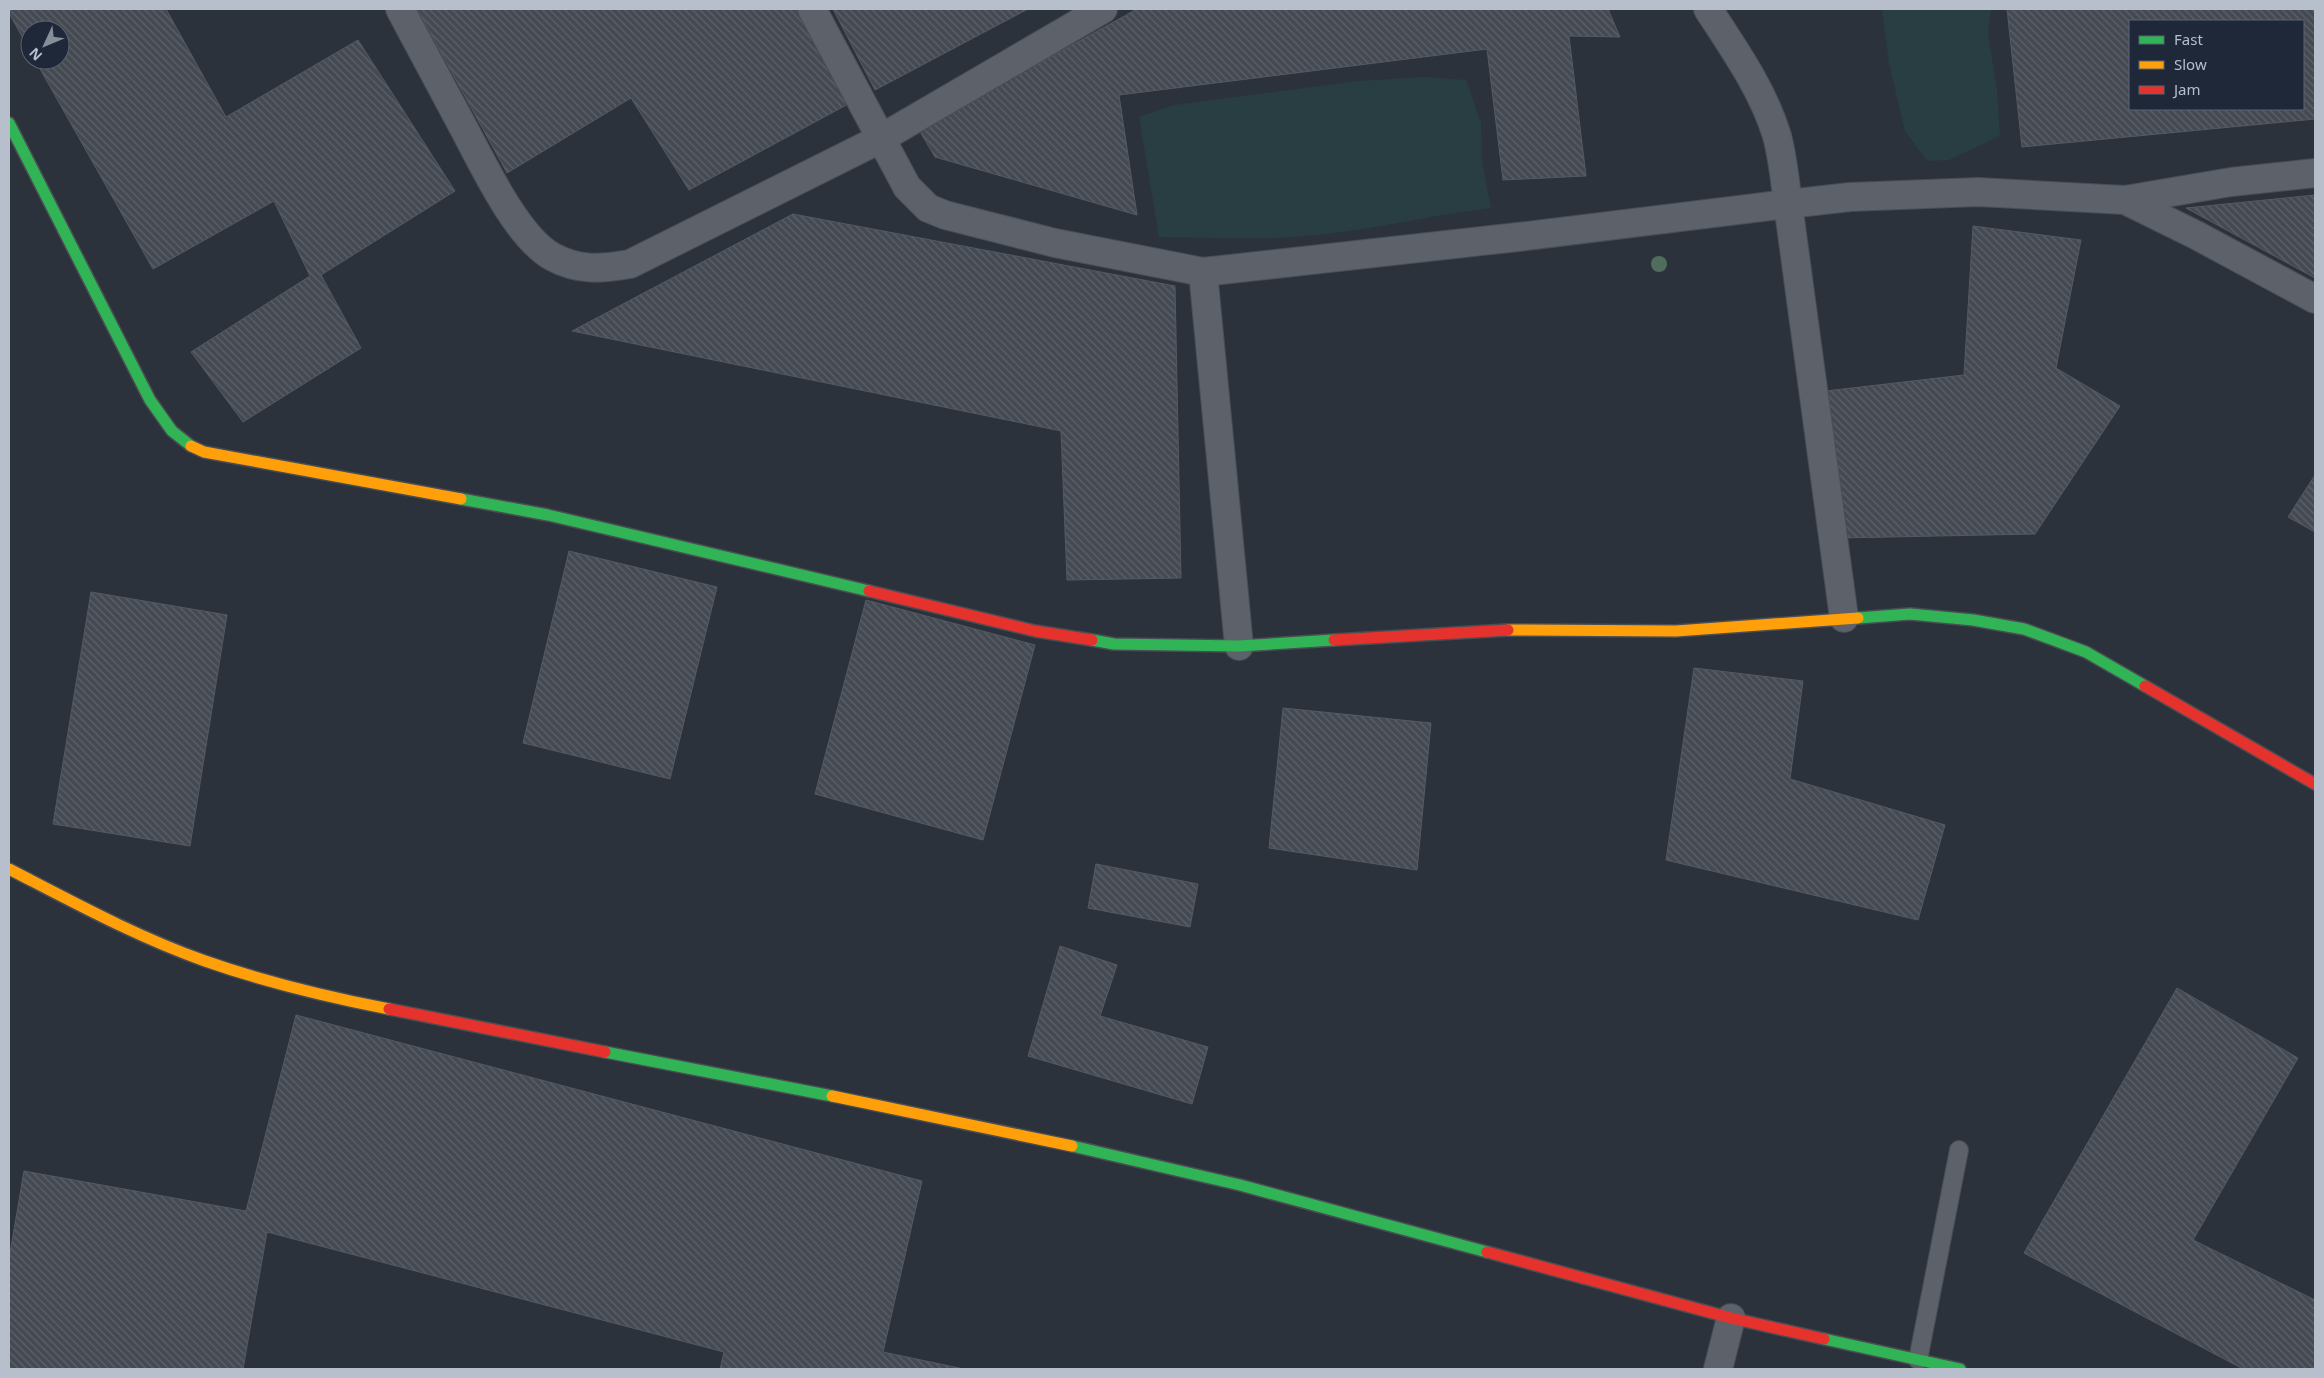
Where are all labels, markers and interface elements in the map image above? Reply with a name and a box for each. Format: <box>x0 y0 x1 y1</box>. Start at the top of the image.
north arrow <box>20 20 70 70</box>
legend <box>2129 20 2304 110</box>
text: Fast <box>2174 29 2203 49</box>
text: N <box>24 44 46 65</box>
text: Slow <box>2174 54 2207 74</box>
text: Jam <box>2172 79 2201 99</box>

